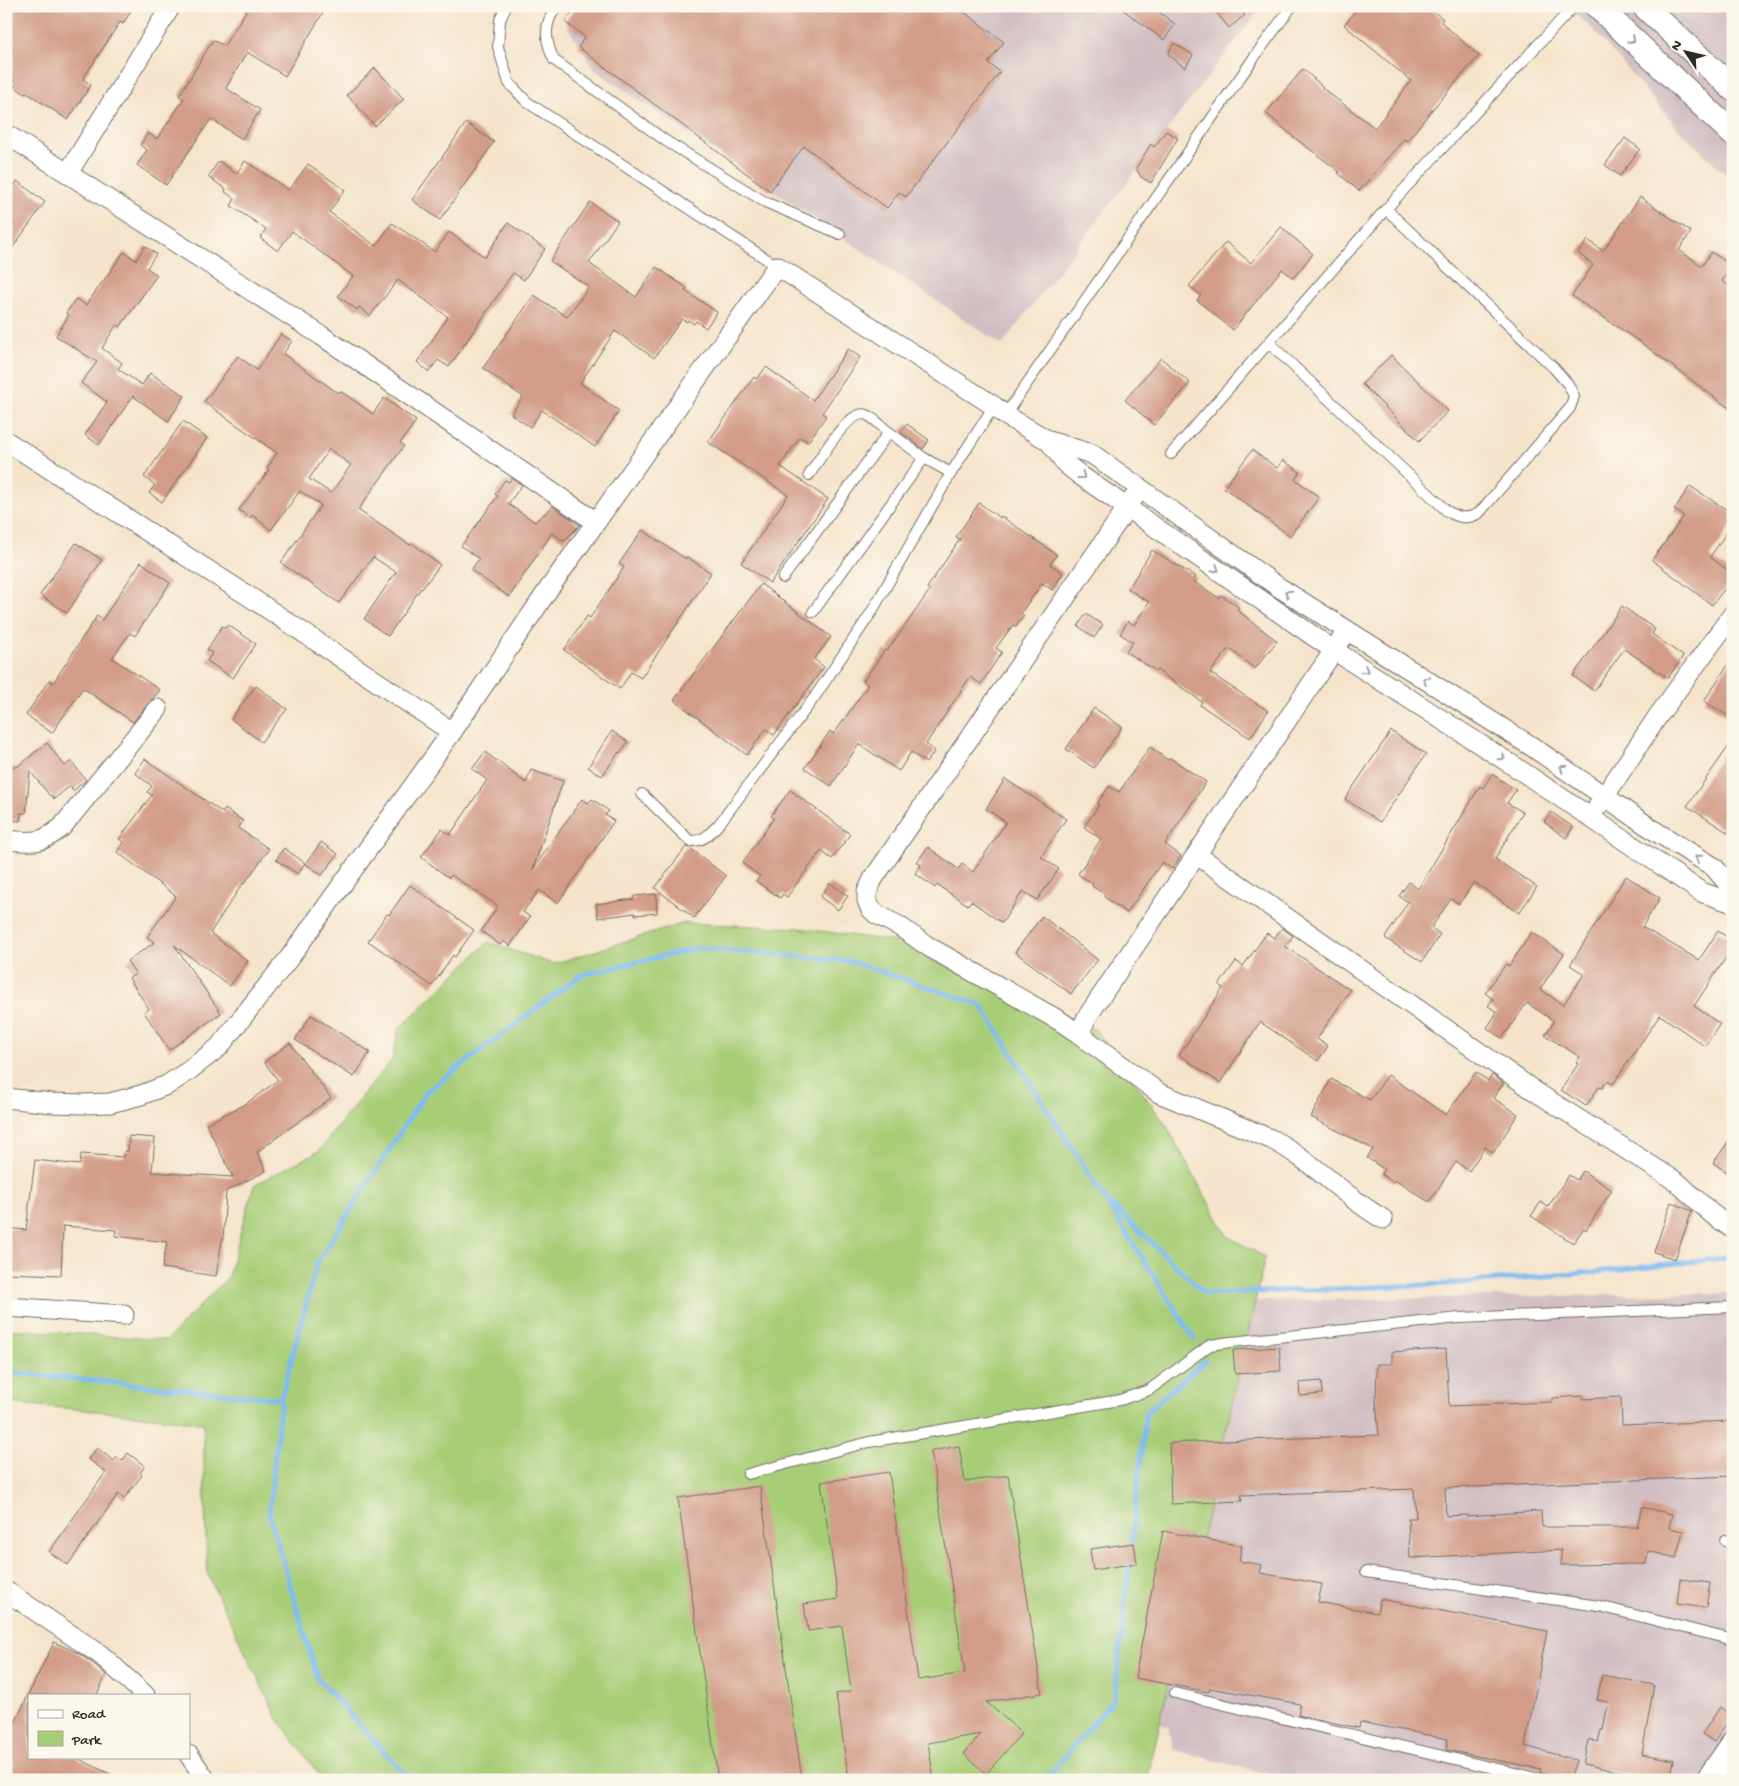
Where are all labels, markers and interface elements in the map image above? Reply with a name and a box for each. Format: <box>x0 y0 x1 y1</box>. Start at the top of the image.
north arrow <box>1662 28 1712 78</box>
one-way arrow <box>1627 34 1636 43</box>
text: N <box>1668 37 1687 55</box>
one-way arrow <box>1077 470 1086 479</box>
one-way arrow <box>1210 563 1220 572</box>
one-way arrow <box>1285 590 1294 599</box>
one-way arrow <box>1359 664 1368 673</box>
one-way arrow <box>1422 677 1431 686</box>
one-way arrow <box>1496 751 1505 761</box>
one-way arrow <box>1559 765 1568 774</box>
one-way arrow <box>1694 854 1703 864</box>
legend <box>28 1694 190 1758</box>
text: Road <box>72 1706 106 1724</box>
text: Park <box>71 1732 102 1750</box>

